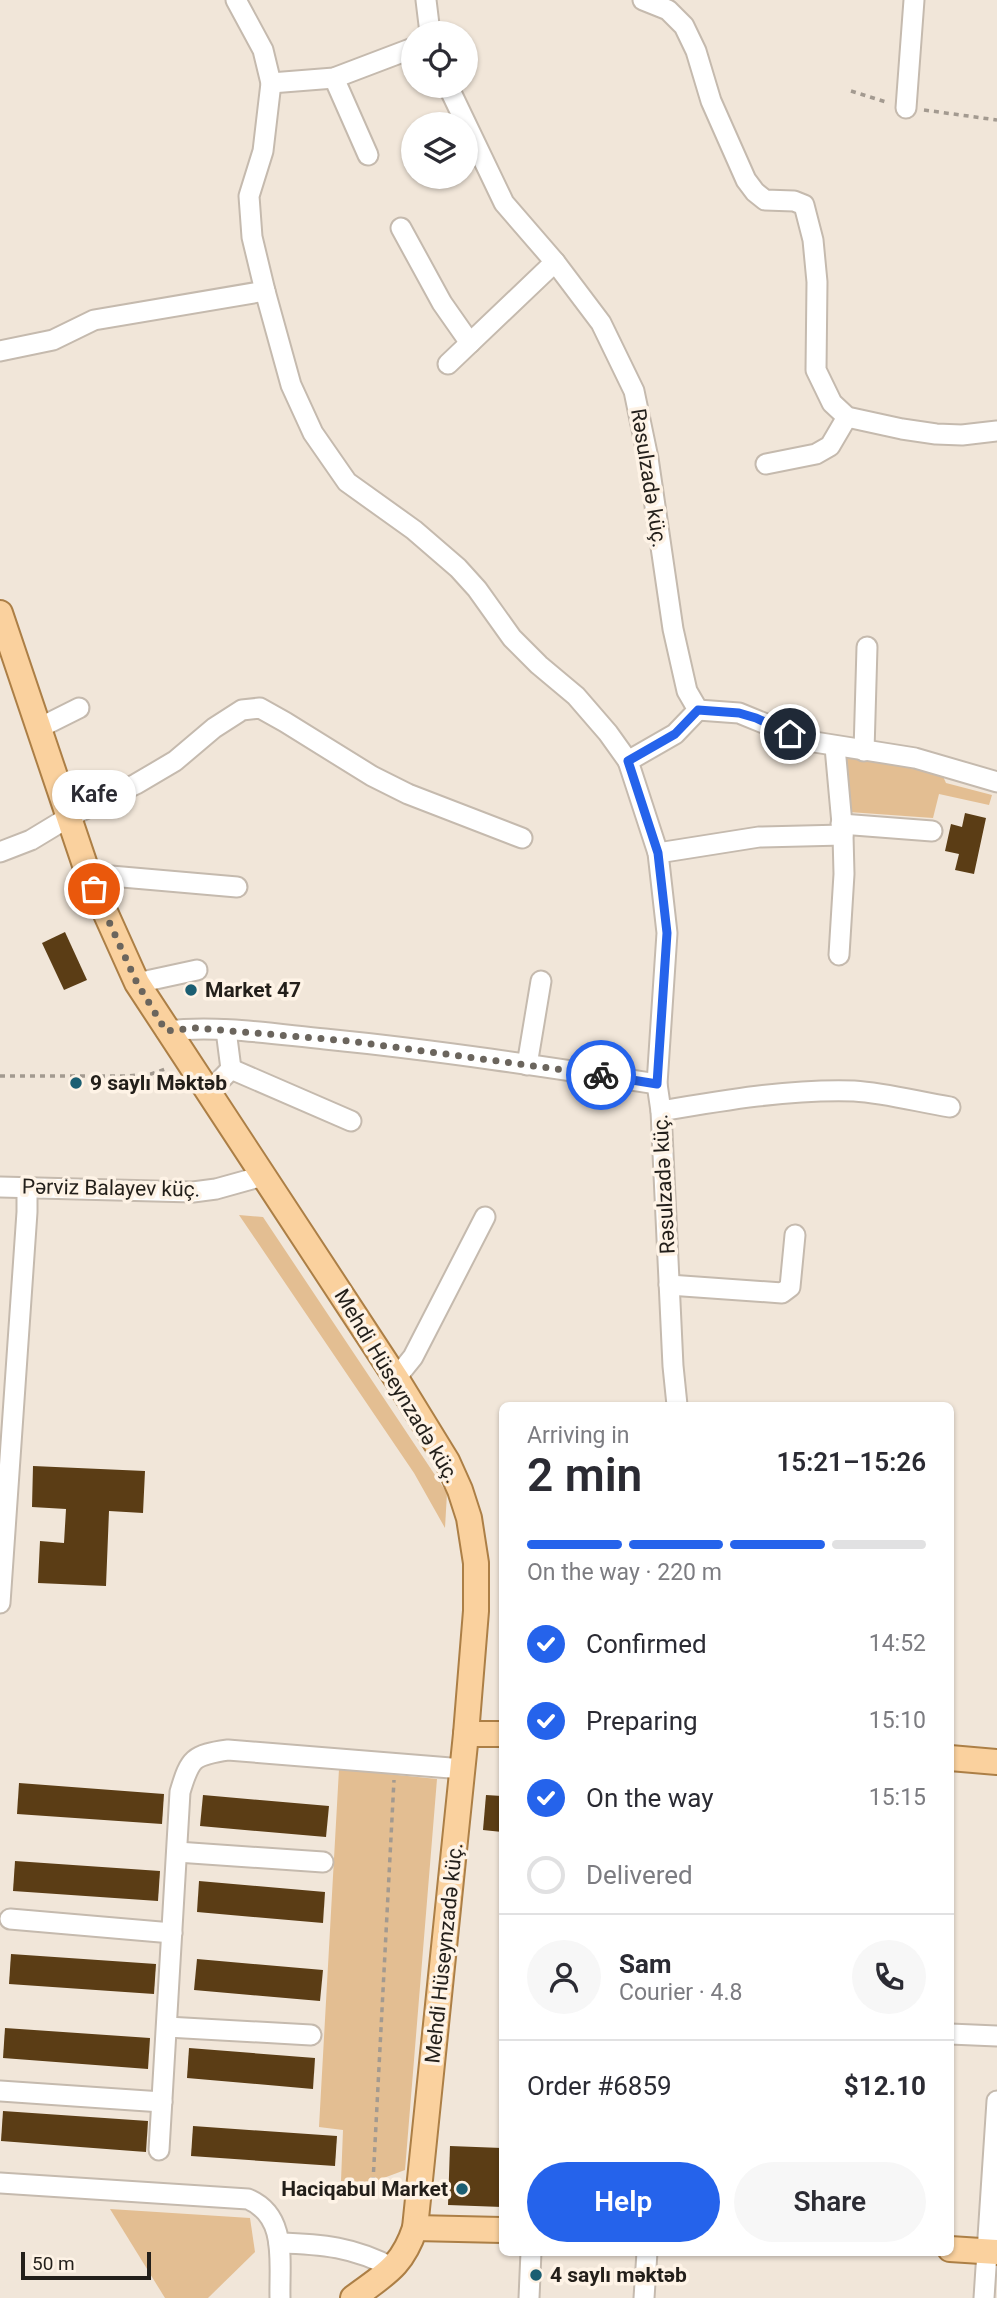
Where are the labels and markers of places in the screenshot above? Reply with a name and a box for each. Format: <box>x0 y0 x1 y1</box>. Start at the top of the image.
pin <box>760 704 820 764</box>
callout: Kafe <box>52 770 136 819</box>
pin <box>64 859 124 919</box>
place label: Market 47 <box>205 978 301 1002</box>
marker: Market 47 <box>183 982 199 998</box>
place label: 9 saylı Məktəb <box>90 1071 227 1095</box>
marker: 9 saylı Məktəb <box>68 1075 84 1091</box>
place label: Haciqabul Market <box>281 2177 448 2201</box>
marker: Haciqabul Market <box>454 2181 470 2197</box>
place label: 4 saylı məktəb <box>550 2263 687 2287</box>
marker: 4 saylı məktəb <box>528 2267 544 2283</box>

